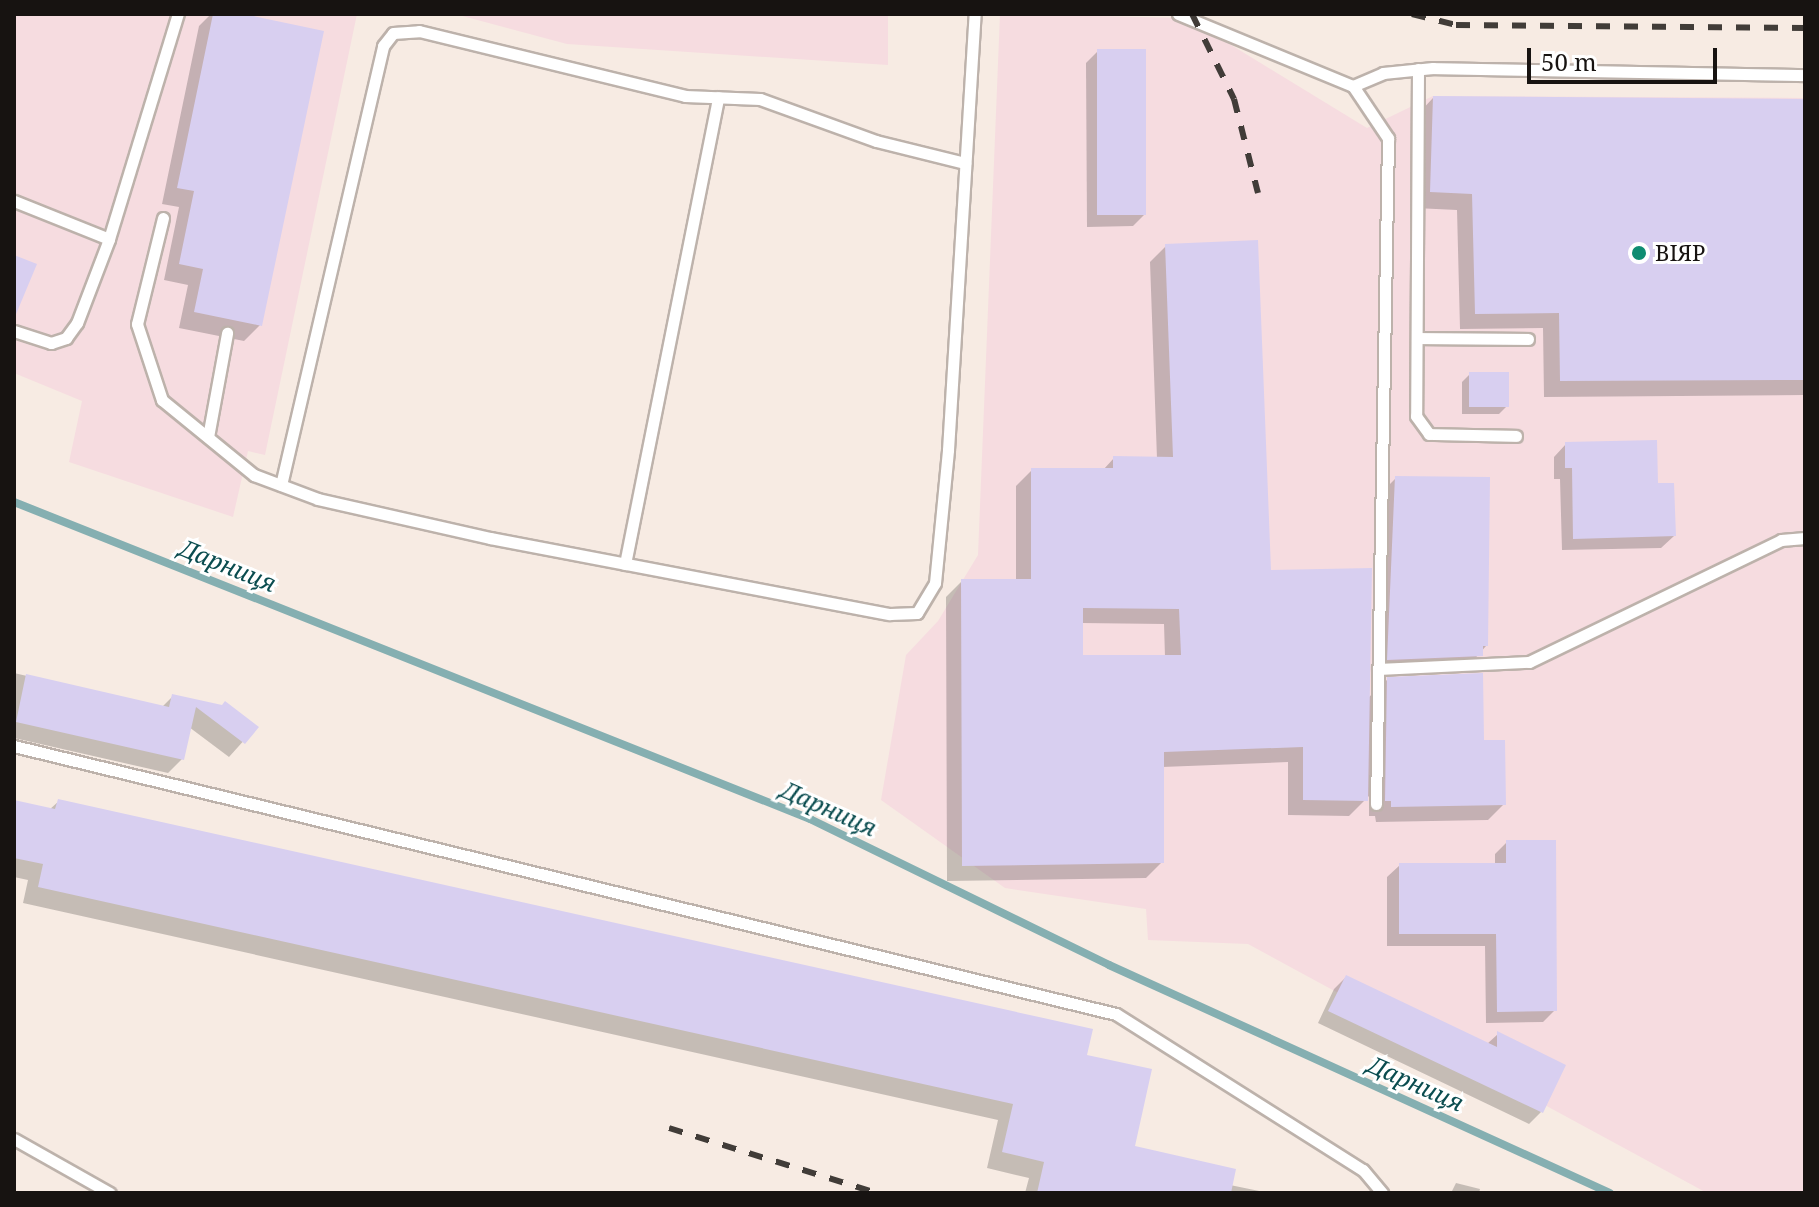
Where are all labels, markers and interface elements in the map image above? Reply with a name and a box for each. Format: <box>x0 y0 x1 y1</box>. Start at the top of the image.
scale bar <box>1531 32 1721 82</box>
text: 50 m <box>1541 45 1597 78</box>
place label: ВІЯР <box>1655 240 1705 266</box>
marker: ВІЯР <box>1630 244 1648 262</box>
water label: Дарниця <box>175 533 281 597</box>
water label: Дарниця <box>777 774 881 842</box>
water label: Дарниця <box>1364 1049 1468 1117</box>

